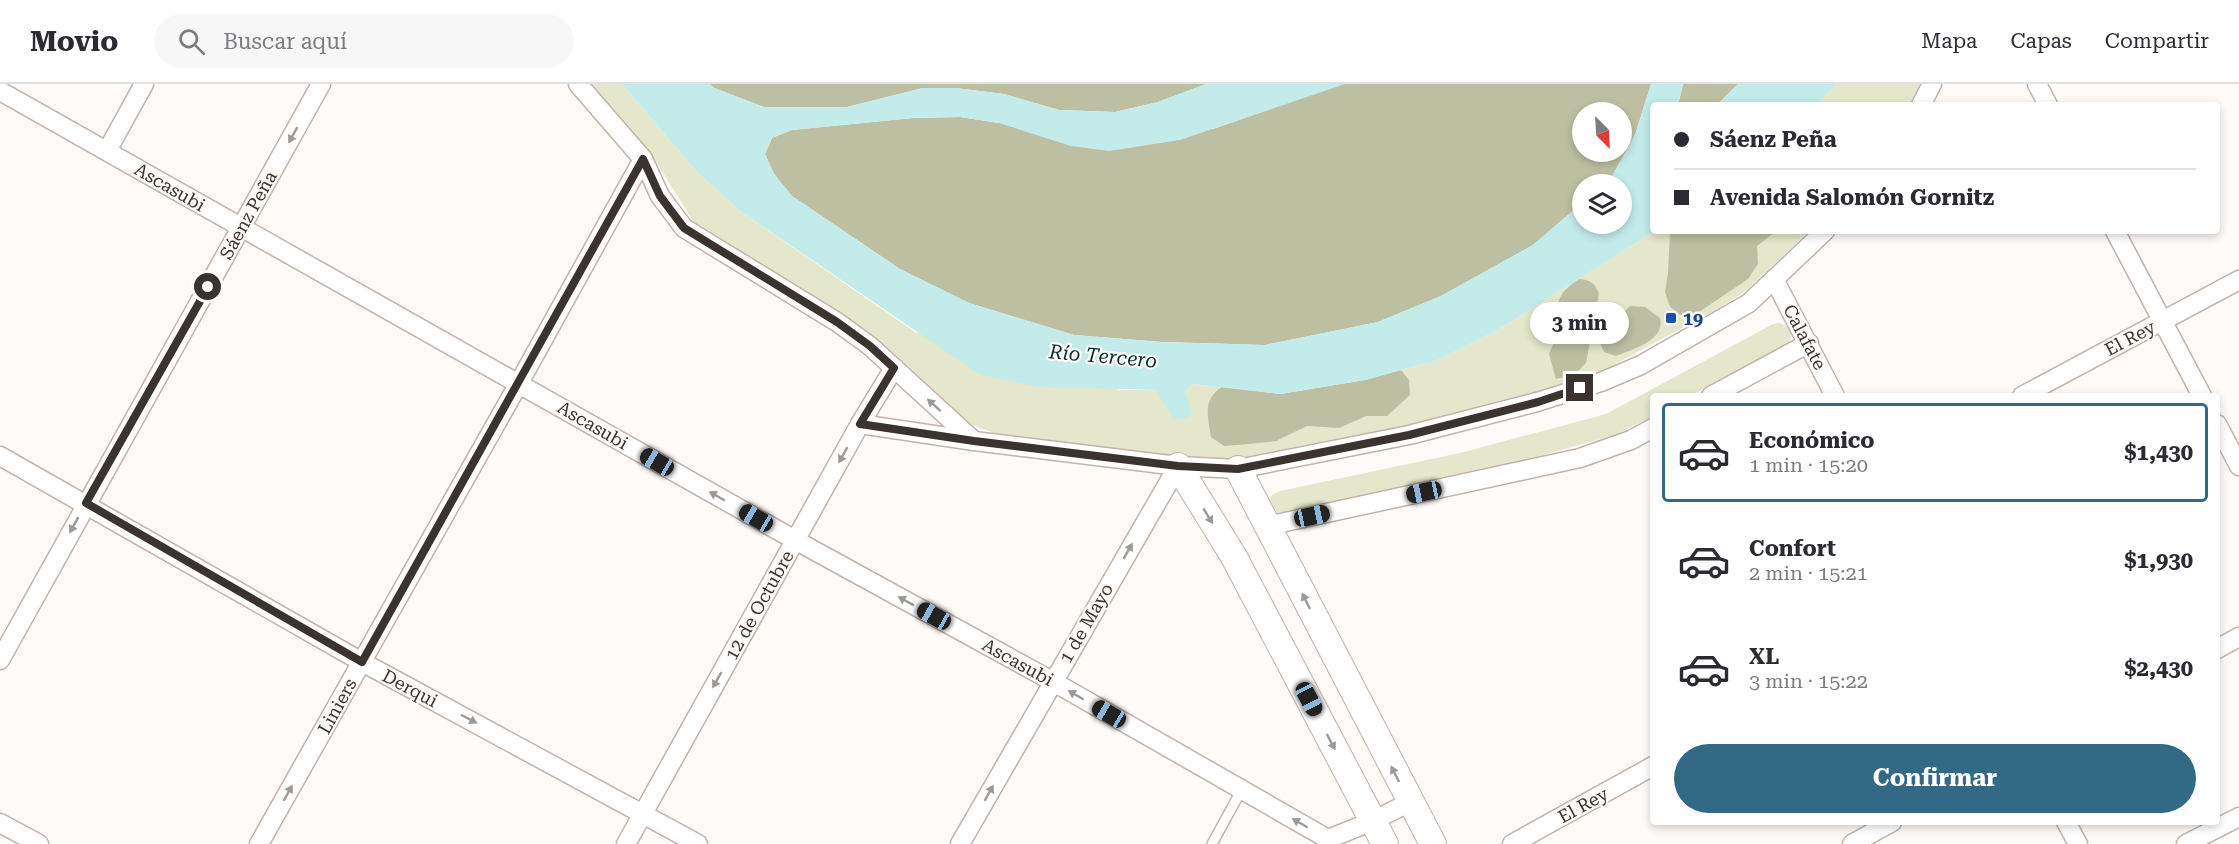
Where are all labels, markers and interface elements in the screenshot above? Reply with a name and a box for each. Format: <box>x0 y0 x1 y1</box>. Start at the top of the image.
search box <box>154 14 574 68</box>
text: Movio <box>30 25 118 58</box>
icon: search <box>175 25 208 58</box>
text: Buscar aquí <box>223 29 347 54</box>
text: Mapa <box>1921 29 1977 53</box>
text: Capas <box>2010 29 2072 53</box>
text: Compartir <box>2105 29 2209 53</box>
north arrow <box>1572 102 1632 162</box>
map controls <box>1572 102 1632 234</box>
one-way arrow <box>288 127 298 144</box>
text: Sáenz Peña <box>1710 127 1837 152</box>
street label: Ascasubi <box>131 158 209 216</box>
street label: Sáenz Peña <box>215 167 281 263</box>
button: layers <box>1572 174 1632 234</box>
text: Avenida Salomón Gornitz <box>1710 185 1994 210</box>
route start <box>194 273 221 300</box>
callout: 3 min <box>1530 301 1630 343</box>
street label: Calafate <box>1779 301 1831 373</box>
place label: 19 <box>1683 308 1703 329</box>
text: 3 min <box>1552 311 1607 335</box>
marker: 19 <box>1664 311 1678 325</box>
street label: El Rey <box>2101 316 2159 360</box>
water label: Río Tercero <box>1047 339 1158 373</box>
route end <box>1566 374 1593 401</box>
street label: Ascasubi <box>554 396 632 454</box>
one-way arrow <box>927 399 942 412</box>
icon: car <box>1677 426 1731 480</box>
text: Económico <box>1749 428 1875 453</box>
text: $1,430 <box>2124 440 2193 465</box>
car <box>637 445 677 479</box>
one-way arrow <box>838 447 848 464</box>
text: 1 min · 15:20 <box>1749 453 1868 477</box>
car <box>1405 479 1443 505</box>
one-way arrow <box>708 491 725 501</box>
car <box>736 501 776 535</box>
car <box>1293 503 1331 529</box>
one-way arrow <box>1203 508 1214 524</box>
one-way arrow <box>69 517 79 534</box>
icon: car <box>1677 534 1731 588</box>
text: Confort <box>1749 536 1836 561</box>
one-way arrow <box>1123 542 1133 559</box>
street label: 12 de Octubre <box>720 547 798 663</box>
text: $1,930 <box>2124 548 2193 573</box>
text: 2 min · 15:21 <box>1749 561 1868 585</box>
street label: 1 de Mayo <box>1055 580 1117 666</box>
one-way arrow <box>1301 592 1310 609</box>
one-way arrow <box>897 596 914 606</box>
car <box>914 599 954 633</box>
street label: Ascasubi <box>979 634 1057 690</box>
icon: car <box>1677 642 1731 696</box>
text: XL <box>1749 644 1779 669</box>
text: $2,430 <box>2124 656 2193 681</box>
street label: Derqui <box>379 665 441 711</box>
text: 3 min · 15:22 <box>1749 669 1868 693</box>
one-way arrow <box>712 672 723 688</box>
street label: Liniers <box>313 675 361 737</box>
car <box>1293 679 1325 719</box>
one-way arrow <box>1068 690 1085 700</box>
car <box>1089 697 1129 731</box>
one-way arrow <box>461 714 478 724</box>
one-way arrow <box>1327 734 1336 751</box>
button: Confirmar <box>1674 744 2196 813</box>
one-way arrow <box>1390 765 1400 782</box>
street label: El Rey <box>1554 782 1612 827</box>
one-way arrow <box>283 784 293 801</box>
one-way arrow <box>984 784 994 801</box>
one-way arrow <box>1291 818 1308 828</box>

